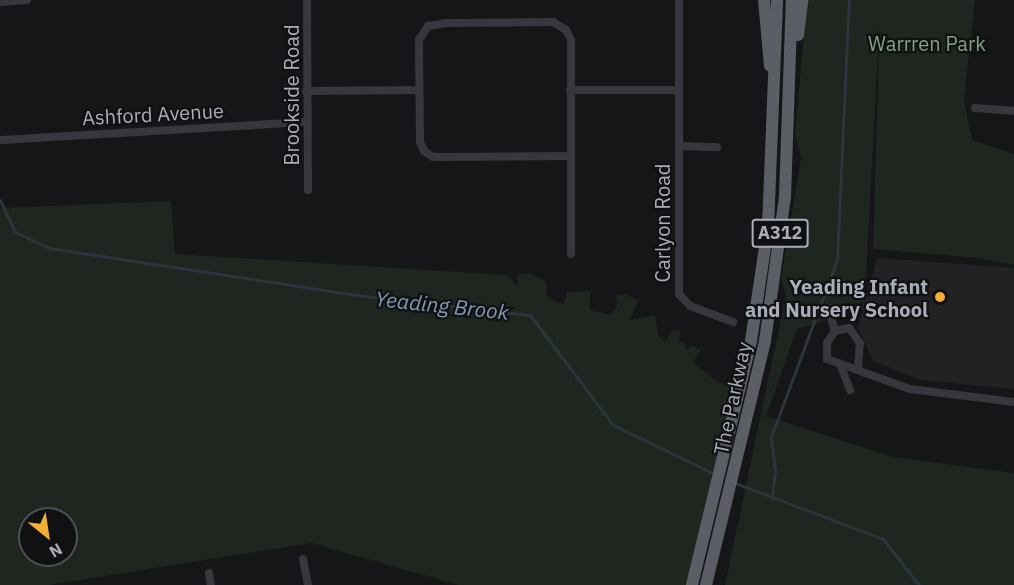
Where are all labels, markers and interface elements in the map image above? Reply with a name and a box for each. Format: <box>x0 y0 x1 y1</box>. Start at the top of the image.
street label: Brookside Road <box>279 24 303 166</box>
park label: Warrren Park <box>868 31 986 55</box>
street label: Ashford Avenue <box>82 98 224 130</box>
street label: Carlyon Road <box>650 164 674 282</box>
road number: A312 <box>752 218 808 248</box>
place label: Yeading Infant and Nursery School <box>745 274 928 321</box>
water label: Yeading Brook <box>374 285 510 325</box>
marker: Yeading Infant and Nursery School <box>933 290 947 304</box>
street label: The Parkway <box>708 339 756 457</box>
north arrow <box>18 507 78 567</box>
text: N <box>46 539 66 562</box>

